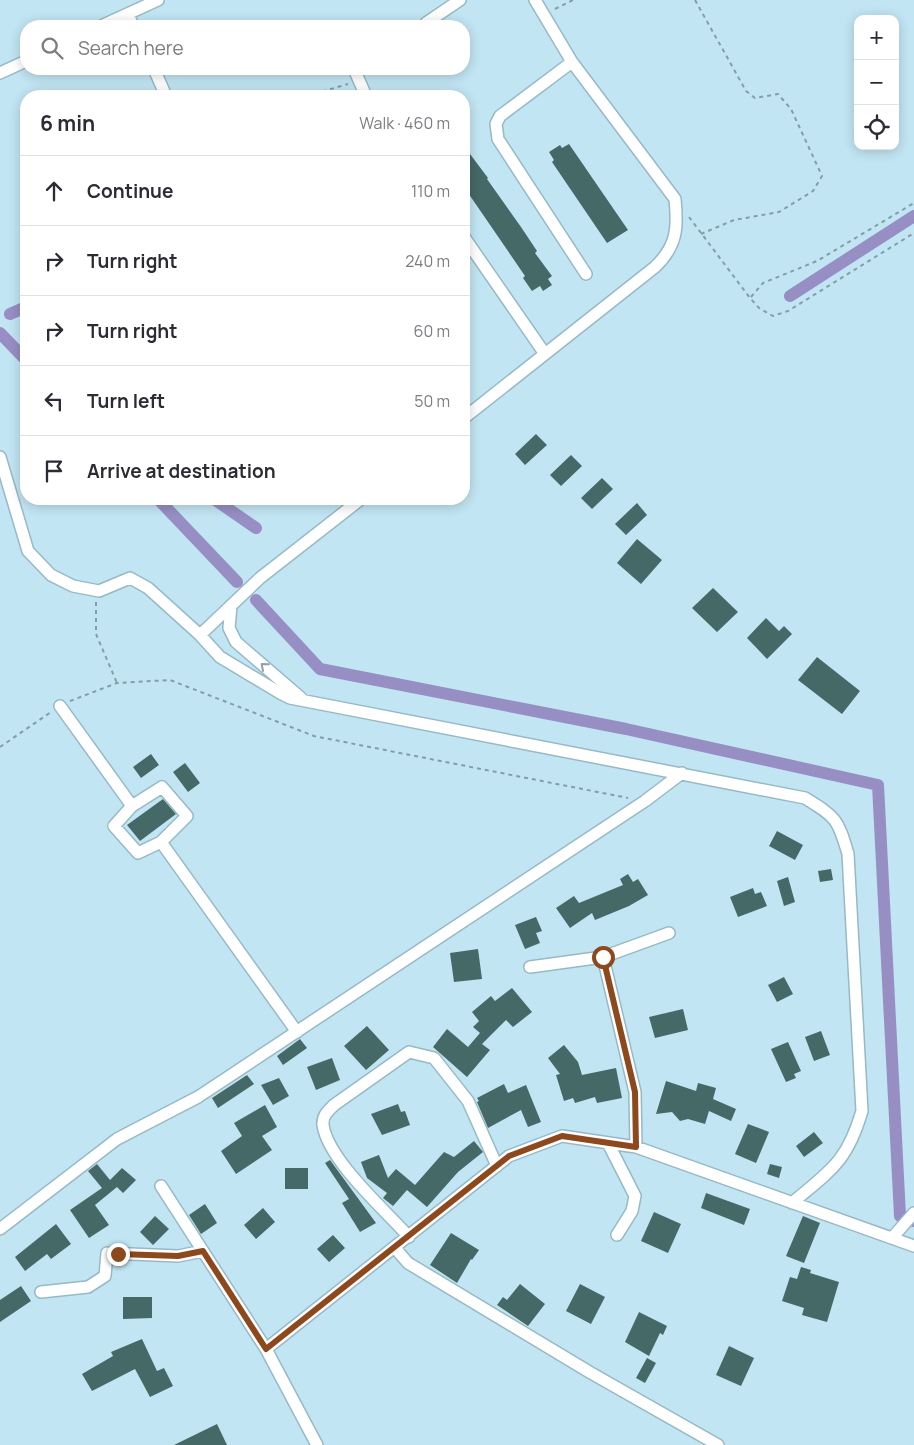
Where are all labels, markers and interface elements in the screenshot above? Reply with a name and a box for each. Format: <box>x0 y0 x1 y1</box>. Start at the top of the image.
map controls <box>854 15 899 150</box>
button: + <box>854 15 899 60</box>
search box <box>20 20 470 75</box>
icon: search <box>38 34 66 62</box>
text: Search here <box>78 35 184 61</box>
button: − <box>854 60 899 105</box>
button: locate <box>854 105 899 150</box>
text: 6 min <box>40 109 95 137</box>
text: Walk · 460 m <box>359 112 450 134</box>
icon: ahead <box>40 177 68 205</box>
text: Continue <box>87 178 173 204</box>
text: 110 m <box>411 180 450 202</box>
icon: right <box>40 247 68 275</box>
text: Turn right <box>87 248 177 274</box>
text: 240 m <box>405 250 450 272</box>
icon: right <box>40 317 68 345</box>
text: Turn right <box>87 318 177 344</box>
text: 60 m <box>414 320 450 342</box>
icon: left <box>40 387 68 415</box>
text: Turn left <box>87 388 165 414</box>
text: 50 m <box>414 390 450 412</box>
icon: arrive <box>40 457 68 485</box>
text: Arrive at destination <box>87 458 276 484</box>
one-way arrow <box>261 663 270 672</box>
route start <box>592 946 615 969</box>
route end <box>107 1243 130 1266</box>

